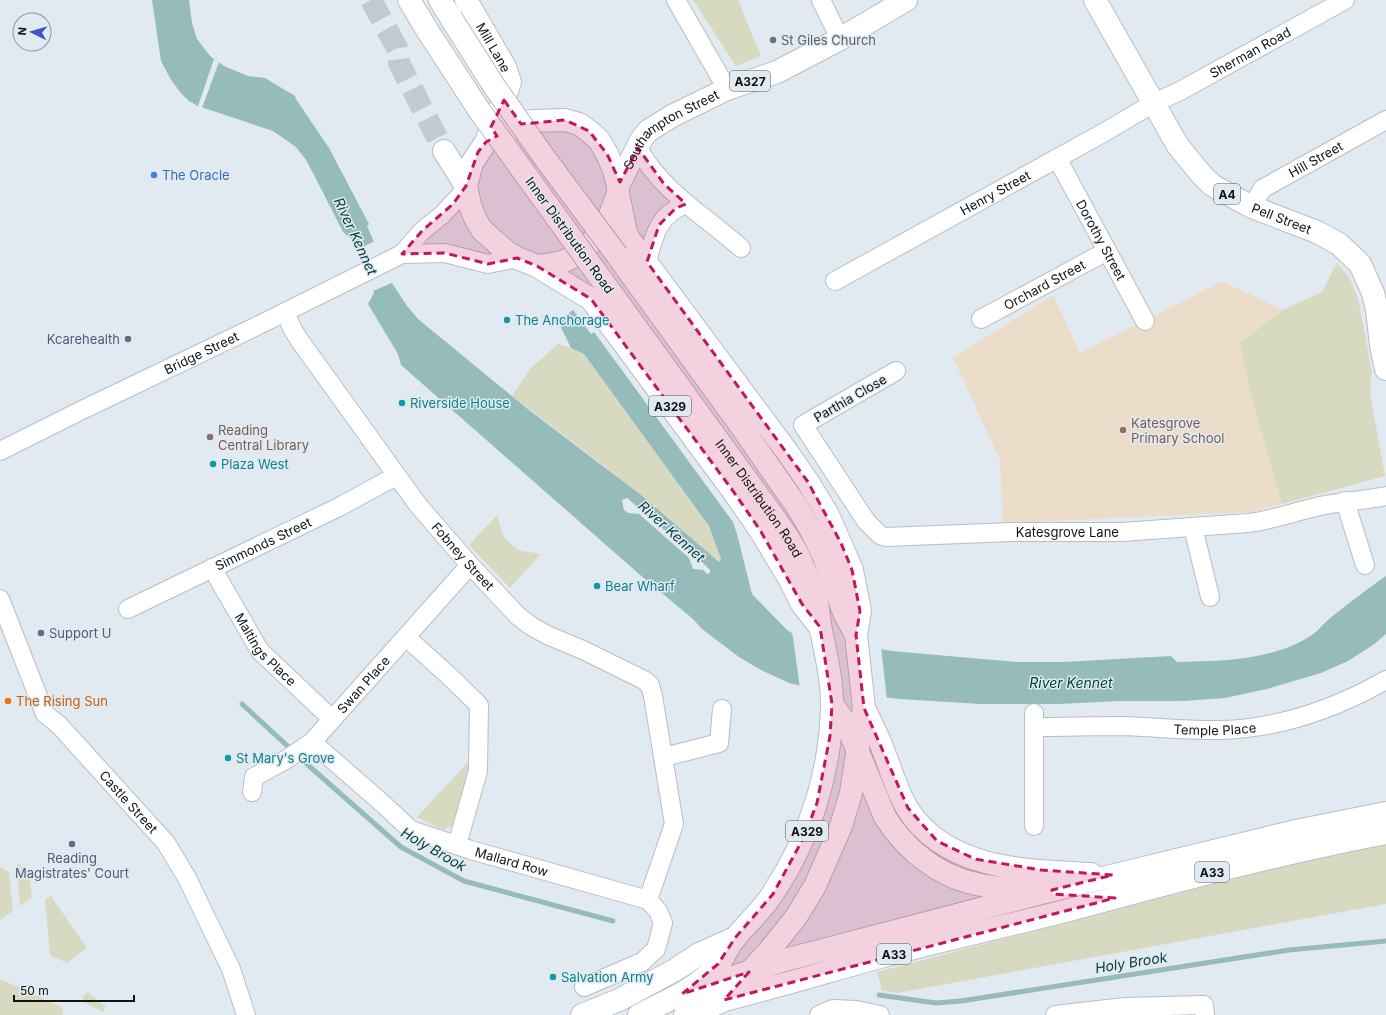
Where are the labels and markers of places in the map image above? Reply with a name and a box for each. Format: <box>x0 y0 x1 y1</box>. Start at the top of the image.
place label: St Giles Church <box>781 32 876 48</box>
marker: St Giles Church <box>768 35 778 45</box>
place label: The Oracle <box>162 167 230 183</box>
marker: The Oracle <box>149 170 159 180</box>
place label: The Anchorage <box>515 312 610 328</box>
marker: The Anchorage <box>502 315 512 325</box>
place label: Kcarehealth <box>47 331 120 347</box>
marker: Kcarehealth <box>123 334 133 344</box>
place label: Riverside House <box>410 395 510 411</box>
marker: Riverside House <box>397 398 407 408</box>
place label: Katesgrove Primary School <box>1131 415 1225 446</box>
place label: Reading Central Library <box>218 422 309 453</box>
marker: Katesgrove Primary School <box>1118 425 1128 435</box>
marker: Reading Central Library <box>205 432 215 442</box>
place label: Plaza West <box>221 456 289 472</box>
marker: Plaza West <box>208 459 218 469</box>
place label: Bear Wharf <box>605 578 675 594</box>
marker: Bear Wharf <box>592 581 602 591</box>
place label: Support U <box>49 625 111 641</box>
marker: Support U <box>36 628 46 638</box>
place label: The Rising Sun <box>16 693 108 709</box>
marker: The Rising Sun <box>3 696 13 706</box>
place label: St Mary's Grove <box>236 750 335 766</box>
marker: St Mary's Grove <box>223 753 233 763</box>
marker: Reading Magistrates' Court <box>67 839 77 849</box>
place label: Reading Magistrates' Court <box>15 850 129 881</box>
place label: Salvation Army <box>561 969 654 985</box>
marker: Salvation Army <box>548 972 558 982</box>

